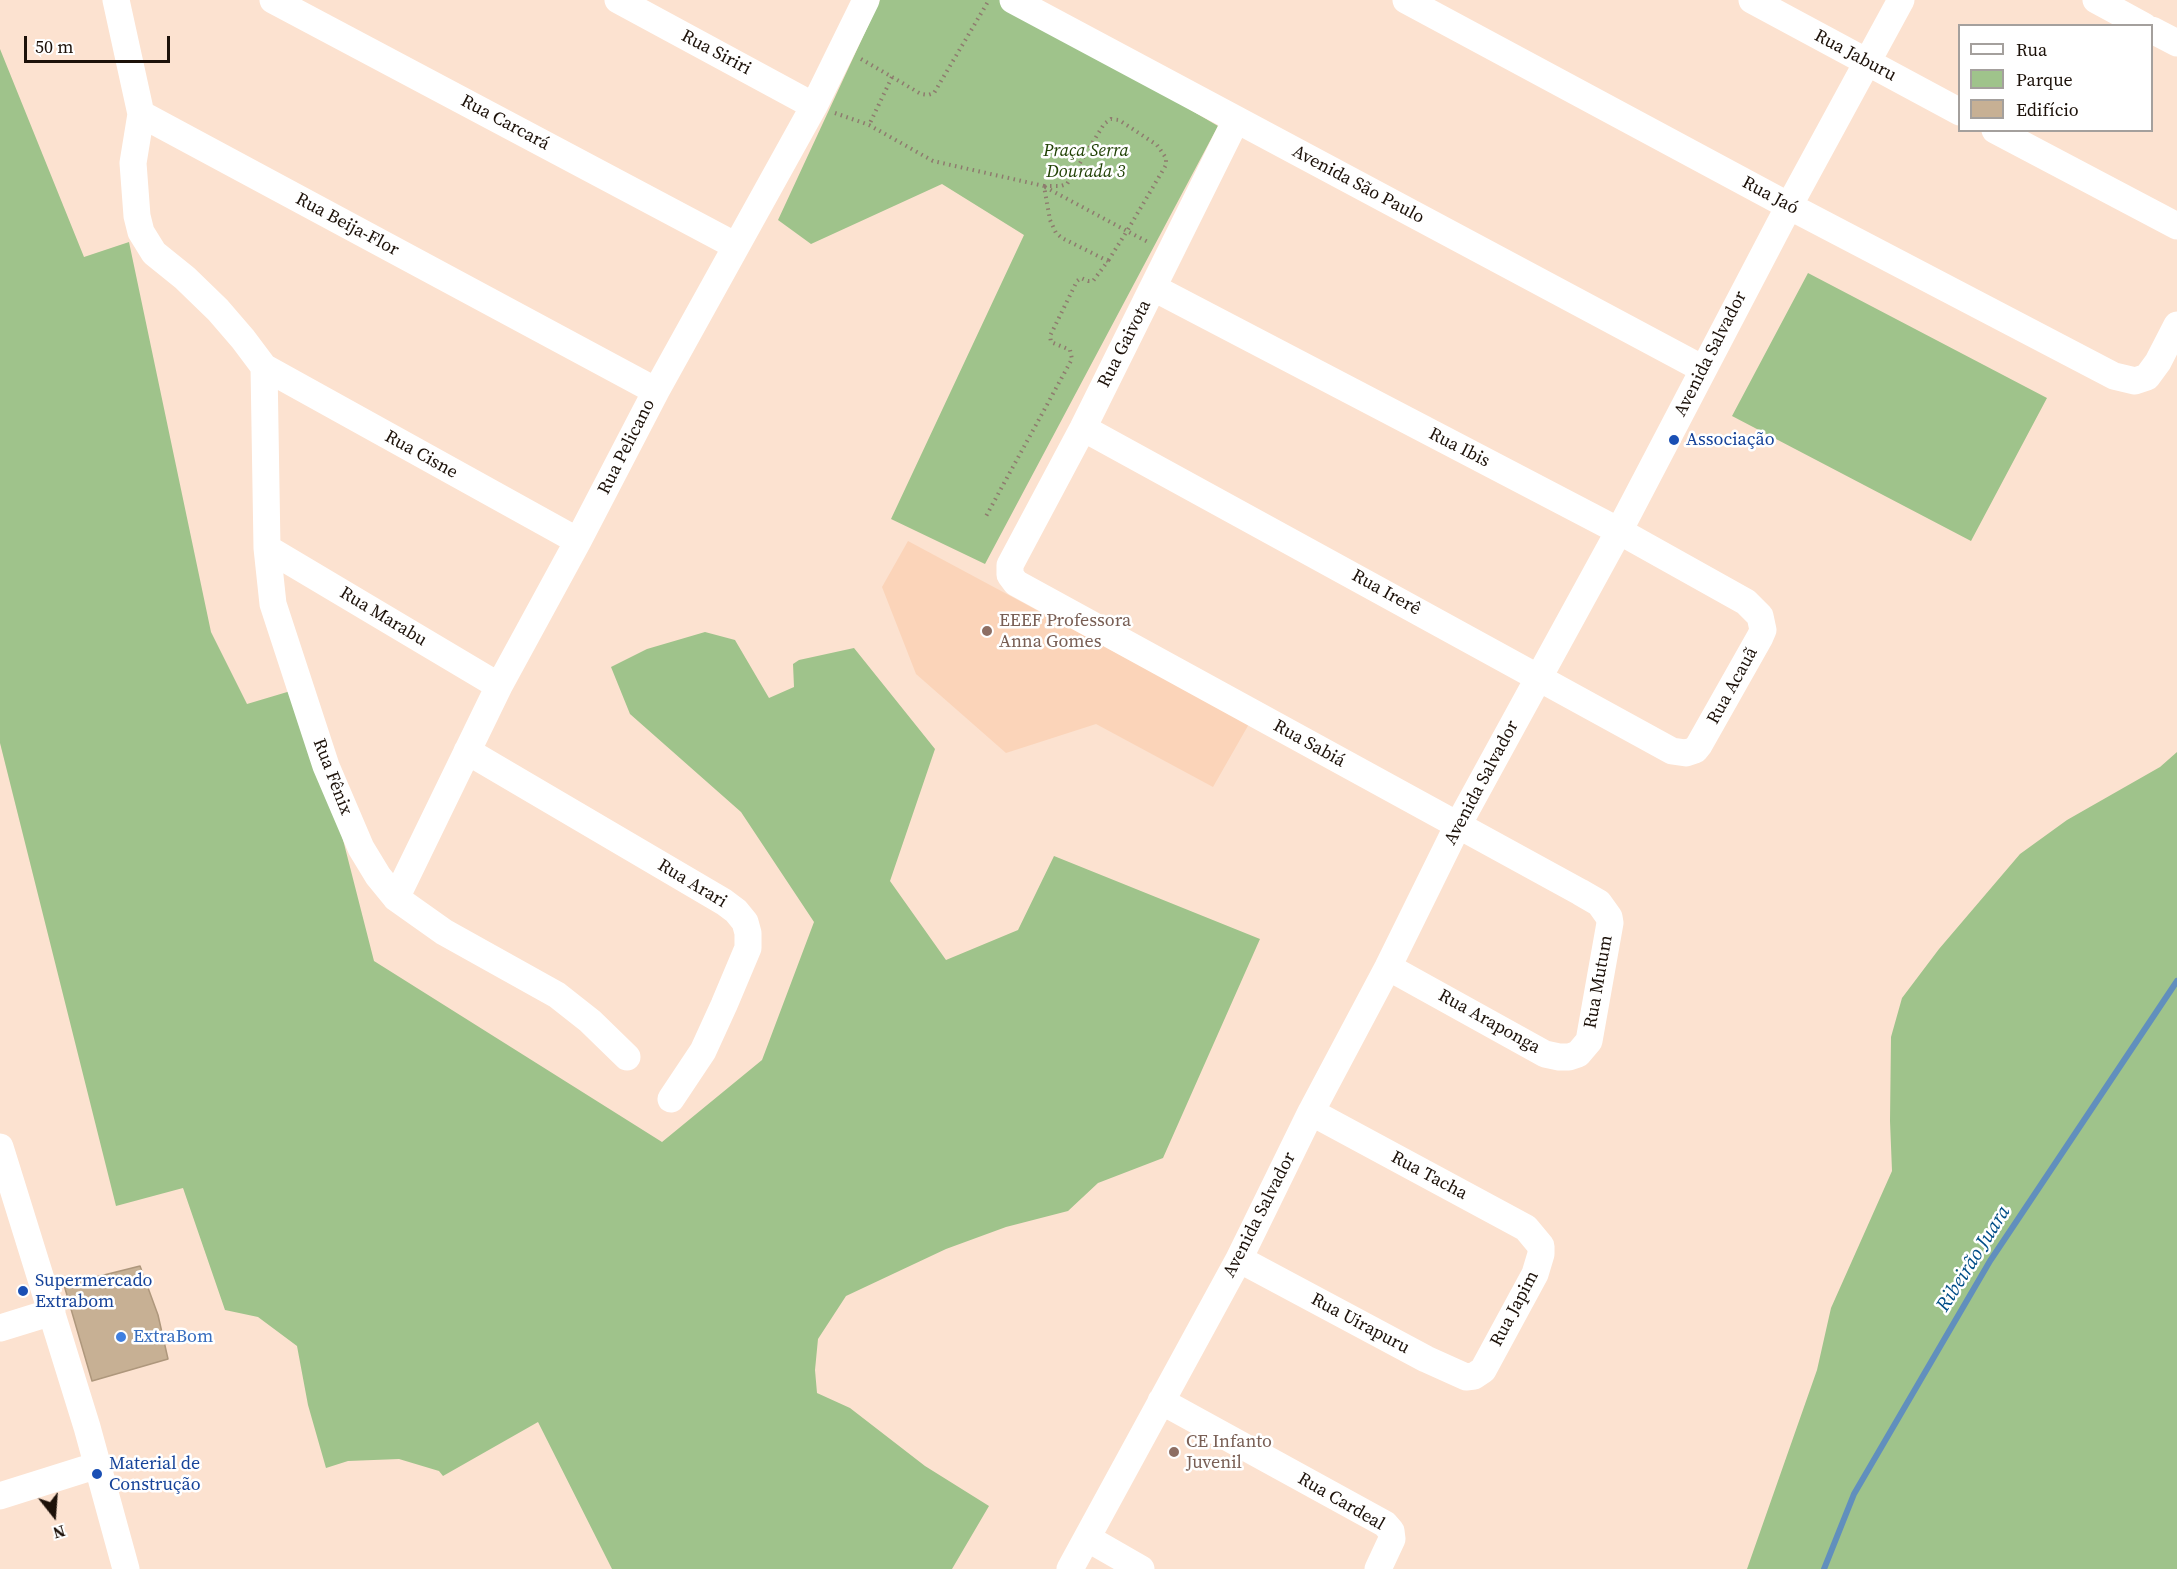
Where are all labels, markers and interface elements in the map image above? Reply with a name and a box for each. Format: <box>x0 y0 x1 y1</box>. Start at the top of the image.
scale bar <box>27 24 172 62</box>
legend <box>1958 24 2153 132</box>
street label: Rua Jaburu <box>1810 25 1900 87</box>
street label: Rua Siriri <box>677 26 755 80</box>
text: 50 m <box>35 34 73 59</box>
text: Rua <box>2016 37 2047 62</box>
text: Parque <box>2016 67 2073 92</box>
street label: Rua Carcará <box>457 91 553 155</box>
text: Edifício <box>2016 97 2079 122</box>
park label: Praça Serra Dourada 3 <box>1043 140 1129 182</box>
street label: Avenida São Paulo <box>1288 141 1428 229</box>
street label: Rua Jaó <box>1738 172 1802 220</box>
street label: Rua Beija-Flor <box>292 189 402 261</box>
street label: Avenida Salvador <box>1670 288 1752 420</box>
street label: Rua Gaivota <box>1094 297 1156 391</box>
street label: Rua Pelicano <box>594 396 660 498</box>
street label: Rua Ibis <box>1425 423 1493 473</box>
street label: Rua Cisne <box>381 426 461 484</box>
place label: Associação <box>1686 429 1775 451</box>
marker: Associação <box>1667 433 1681 447</box>
street label: Rua Irerê <box>1348 565 1424 621</box>
street label: Rua Marabu <box>336 583 430 651</box>
place label: EEEF Professora Anna Gomes <box>999 610 1131 652</box>
marker: EEEF Professora Anna Gomes <box>980 624 994 638</box>
street label: Rua Acauã <box>1703 644 1763 728</box>
street label: Rua Sabiá <box>1269 715 1349 773</box>
street label: Avenida Salvador <box>1440 717 1524 849</box>
street label: Rua Fênix <box>308 736 356 818</box>
street label: Rua Arari <box>654 855 730 913</box>
street label: Rua Mutum <box>1580 934 1618 1030</box>
street label: Rua Araponga <box>1434 985 1544 1059</box>
street label: Rua Tacha <box>1387 1147 1471 1205</box>
street label: Avenida Salvador <box>1219 1149 1301 1281</box>
water label: Ribeirão Juara <box>1932 1201 2016 1317</box>
street label: Rua Japim <box>1486 1268 1544 1350</box>
place label: Supermercado Extrabom <box>35 1270 153 1312</box>
marker: Supermercado Extrabom <box>16 1284 30 1298</box>
street label: Rua Uirapuru <box>1307 1289 1413 1359</box>
place label: ExtraBom <box>133 1326 213 1348</box>
marker: ExtraBom <box>114 1330 128 1344</box>
place label: CE Infanto Juvenil <box>1186 1431 1272 1474</box>
marker: CE Infanto Juvenil <box>1167 1445 1181 1459</box>
place label: Material de Construção <box>109 1453 201 1496</box>
marker: Material de Construção <box>90 1467 104 1481</box>
street label: Rua Cardeal <box>1294 1468 1388 1536</box>
north arrow <box>24 1485 84 1545</box>
text: N <box>50 1520 68 1544</box>

